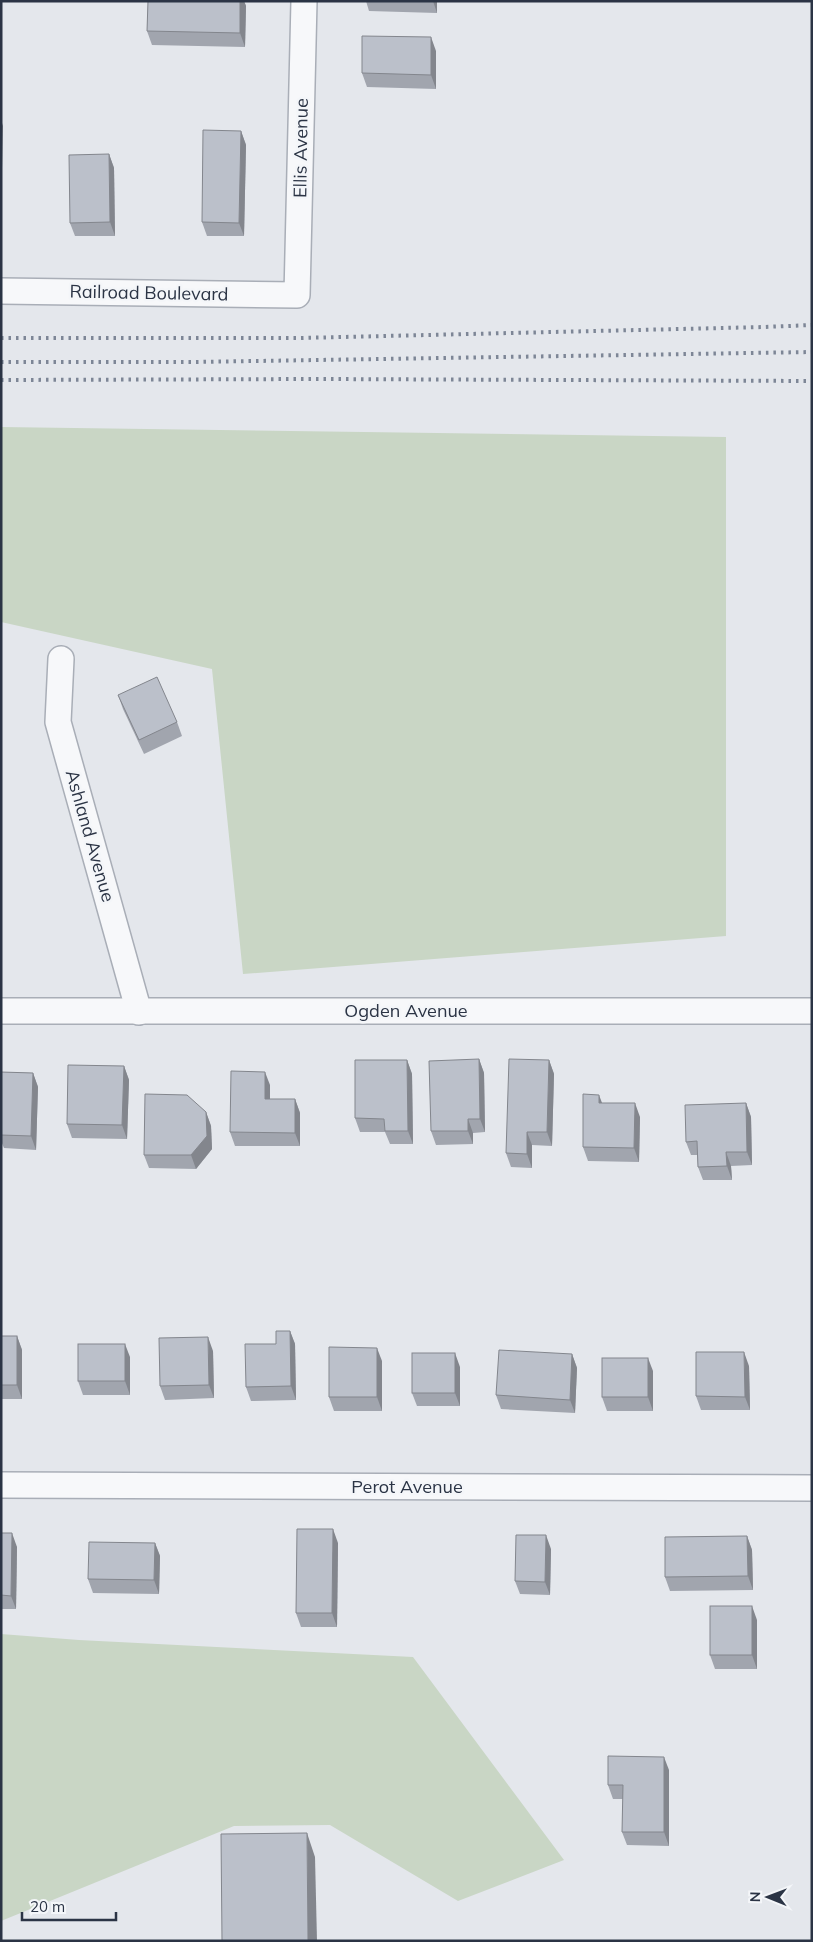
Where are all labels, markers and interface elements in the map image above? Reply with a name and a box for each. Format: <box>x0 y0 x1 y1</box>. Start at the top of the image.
street label: Ellis Avenue <box>288 98 313 198</box>
street label: Railroad Boulevard <box>69 280 229 305</box>
street label: Ashland Avenue <box>61 767 120 905</box>
street label: Ogden Avenue <box>344 999 468 1022</box>
street label: Perot Avenue <box>351 1475 463 1498</box>
north arrow <box>743 1872 793 1922</box>
scale bar <box>22 1890 116 1922</box>
text: N <box>746 1891 764 1902</box>
text: 20 m <box>30 1897 65 1916</box>

